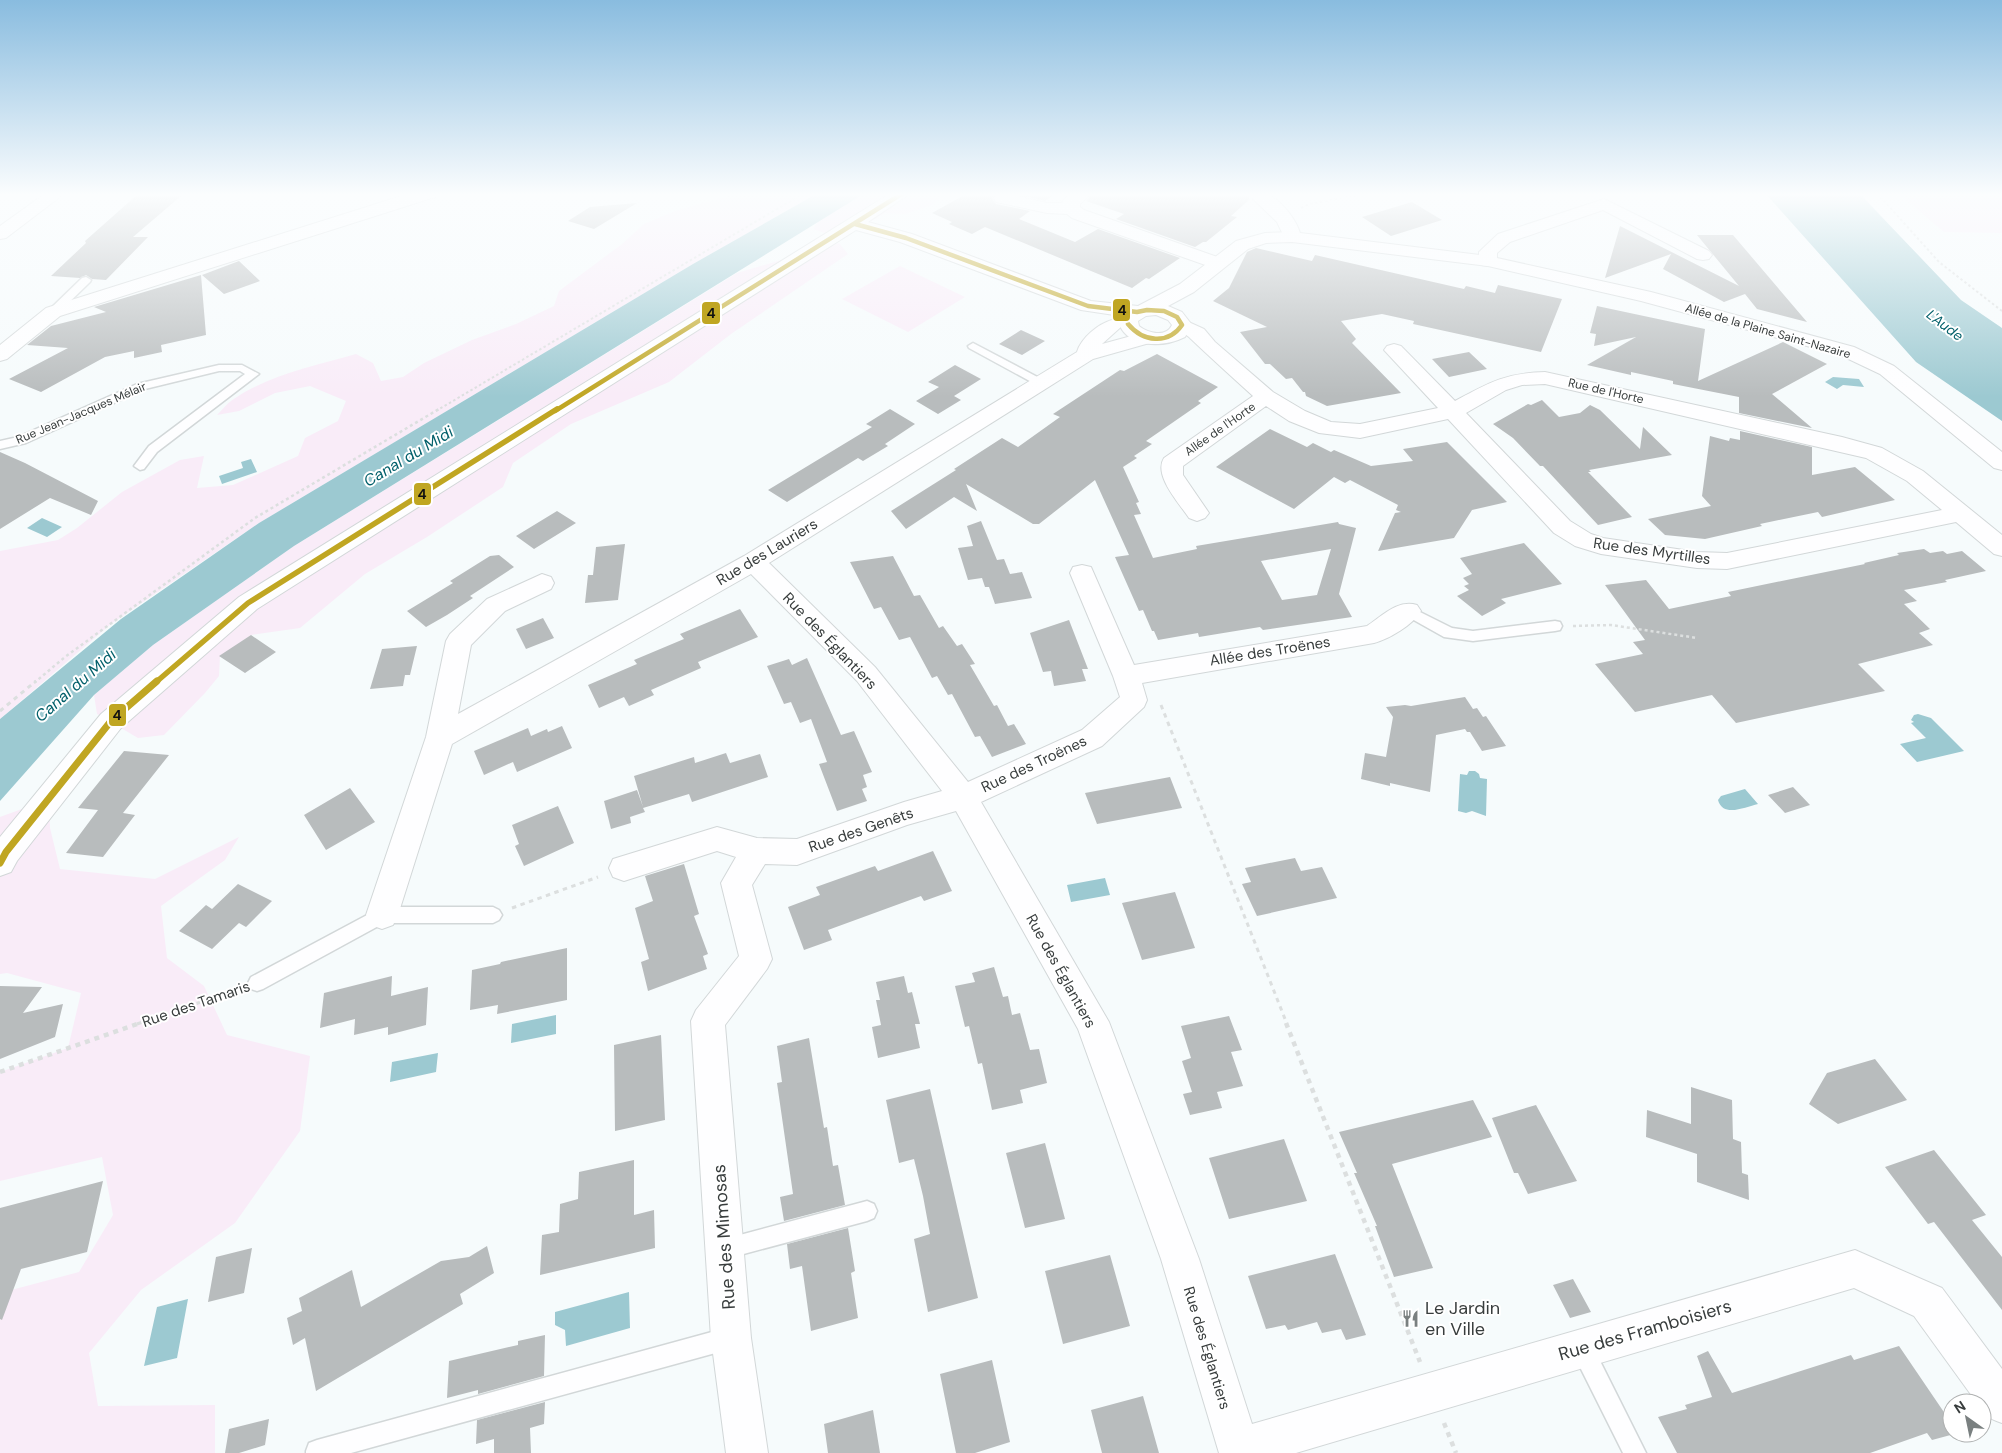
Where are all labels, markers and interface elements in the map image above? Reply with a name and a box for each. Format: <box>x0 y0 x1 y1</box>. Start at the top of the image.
line badge: 4 <box>1112 298 1131 322</box>
street label: Allée de la Plaine Saint-Nazaire <box>1684 300 1853 362</box>
line badge: 4 <box>701 301 721 325</box>
text: 4 <box>1117 301 1127 319</box>
text: 4 <box>706 304 716 322</box>
water label: L'Aude <box>1923 305 1967 345</box>
street label: Rue de l'Horte <box>1567 375 1646 408</box>
street label: Rue Jean-Jacques Mélair <box>13 378 149 448</box>
street label: Allée de l'Horte <box>1181 398 1259 459</box>
water label: Canal du Midi <box>359 421 458 492</box>
line badge: 4 <box>413 482 432 506</box>
text: 4 <box>417 485 427 503</box>
street label: Rue des Lauriers <box>713 514 821 590</box>
street label: Rue des Myrtilles <box>1592 533 1712 569</box>
street label: Rue des Églantiers <box>779 588 881 694</box>
street label: Allée des Troënes <box>1208 632 1332 670</box>
water label: Canal du Midi <box>30 643 121 727</box>
line badge: 4 <box>108 703 127 727</box>
text: 4 <box>112 706 122 724</box>
street label: Rue des Troënes <box>978 731 1090 797</box>
street label: Rue des Genêts <box>806 803 916 857</box>
street label: Rue des Églantiers <box>1021 910 1101 1032</box>
street label: Rue des Tamaris <box>139 976 253 1032</box>
street label: Rue des Mimosas <box>707 1164 741 1310</box>
street label: Rue des Églantiers <box>1179 1284 1235 1412</box>
street label: Rue des Framboisiers <box>1556 1294 1734 1366</box>
place label: Le Jardin en Ville <box>1425 1296 1500 1341</box>
restaurant icon: Le Jardin en Ville <box>1401 1308 1421 1328</box>
north arrow <box>1942 1393 1992 1443</box>
text: N <box>1951 1397 1969 1417</box>

